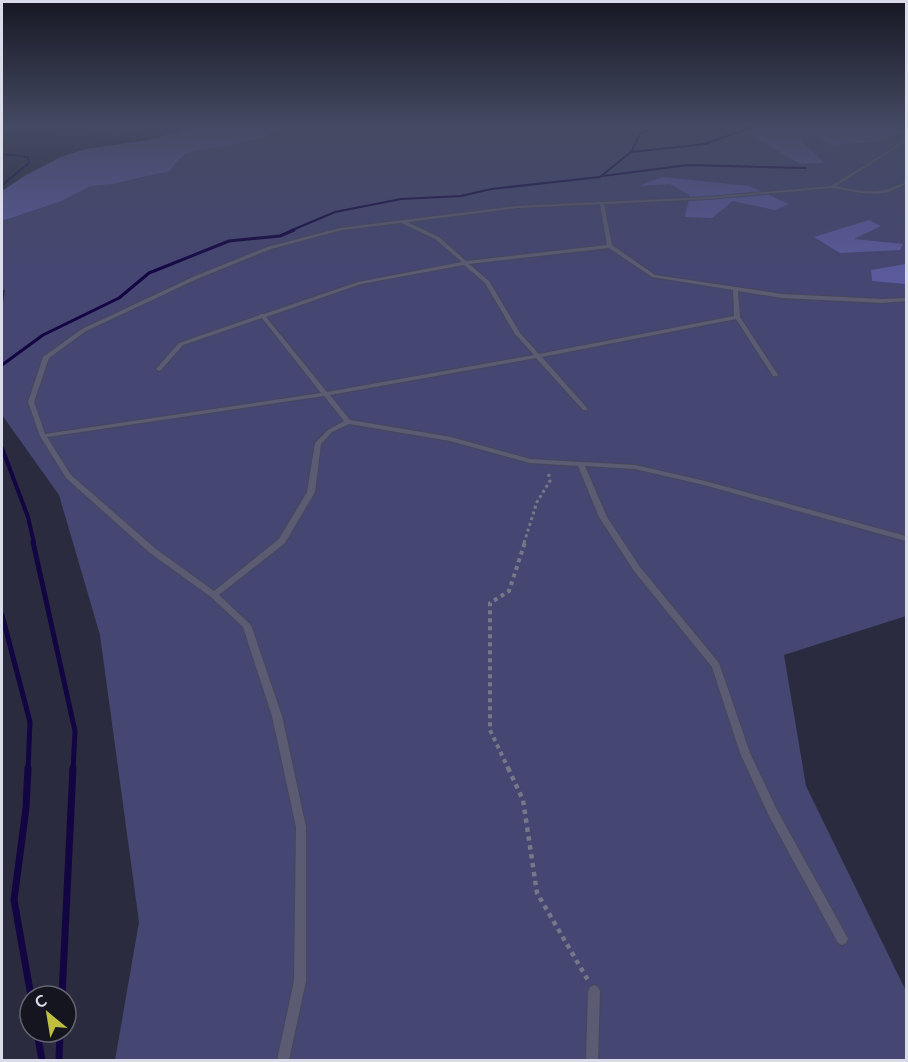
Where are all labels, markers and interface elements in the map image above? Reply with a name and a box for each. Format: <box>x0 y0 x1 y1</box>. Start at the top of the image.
north arrow <box>18 984 78 1044</box>
text: С <box>31 990 50 1012</box>

